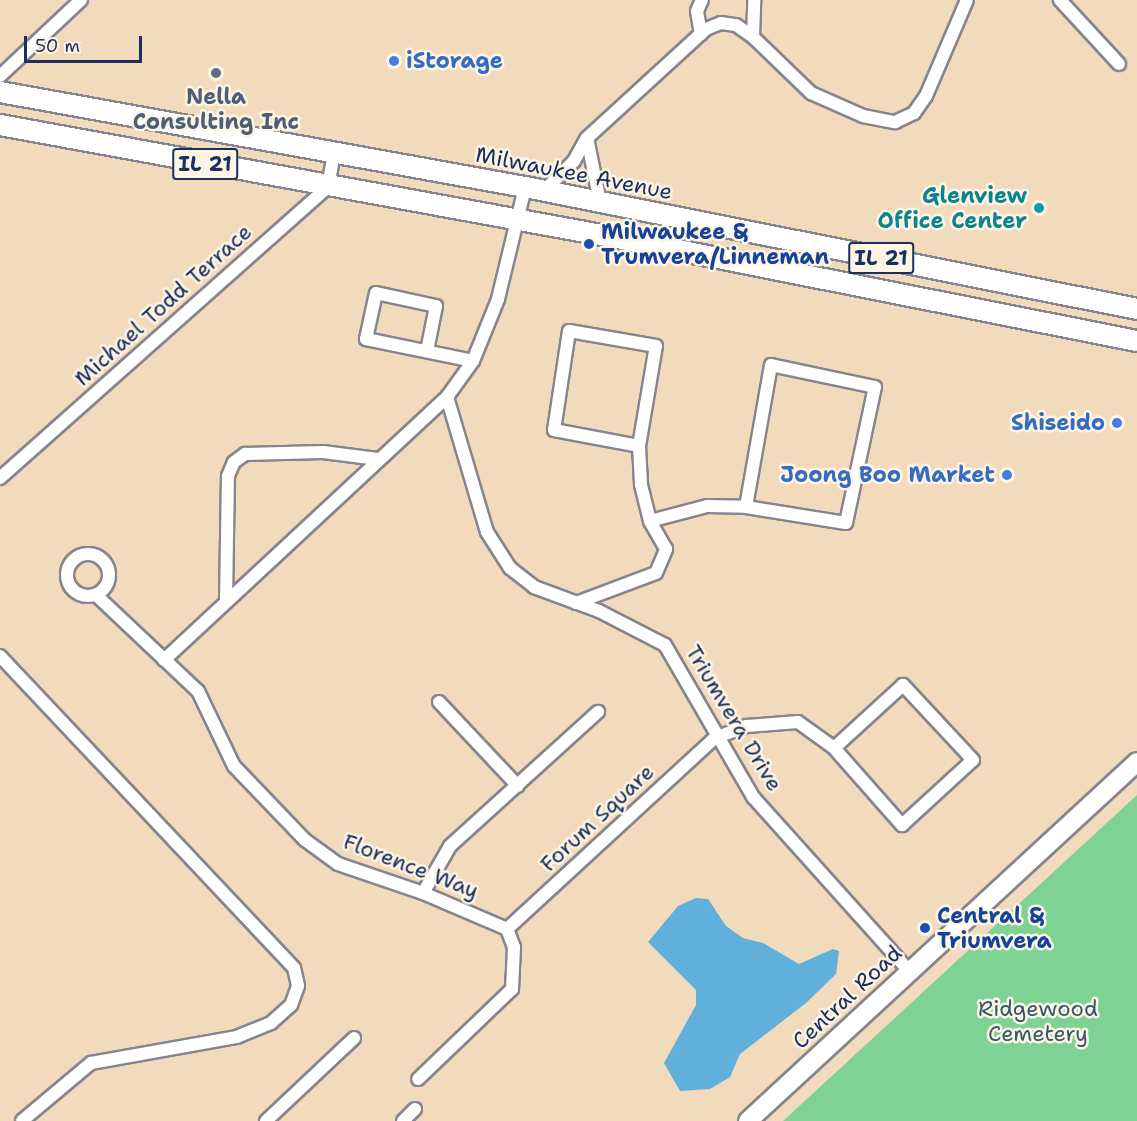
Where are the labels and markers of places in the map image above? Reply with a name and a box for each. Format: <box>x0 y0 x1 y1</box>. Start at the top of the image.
place label: iStorage <box>406 48 503 74</box>
marker: iStorage <box>387 54 401 68</box>
marker: Nella Consulting Inc <box>209 66 223 80</box>
place label: Nella Consulting Inc <box>133 83 299 134</box>
place label: Glenview Office Center <box>878 182 1027 234</box>
marker: Glenview Office Center <box>1032 201 1046 215</box>
place label: Milwaukee & Trumvera/Linneman <box>601 218 829 270</box>
marker: Milwaukee & Trumvera/Linneman <box>582 237 596 251</box>
place label: Shiseido <box>1011 410 1105 436</box>
marker: Shiseido <box>1110 416 1124 430</box>
place label: Joong Boo Market <box>780 462 995 488</box>
marker: Joong Boo Market <box>1000 468 1014 482</box>
place label: Central & Triumvera <box>937 902 1052 954</box>
marker: Central & Triumvera <box>918 921 932 935</box>

